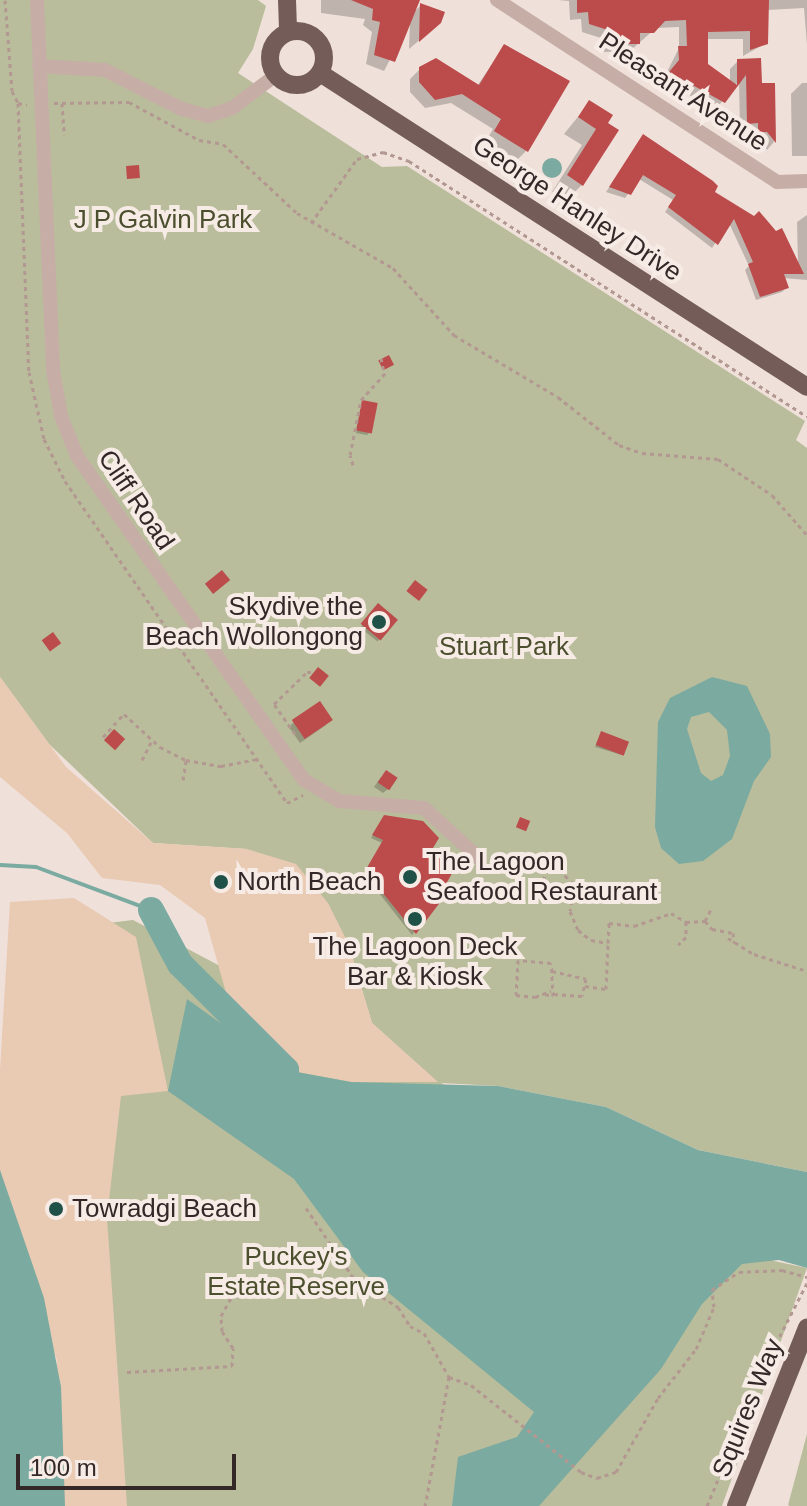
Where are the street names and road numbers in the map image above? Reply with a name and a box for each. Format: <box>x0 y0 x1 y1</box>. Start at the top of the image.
street label: Pleasant Avenue <box>592 26 774 158</box>
street label: George Hanley Drive <box>467 130 687 288</box>
street label: Cliff Road <box>91 444 181 556</box>
street label: Squires Way <box>706 1334 790 1482</box>

